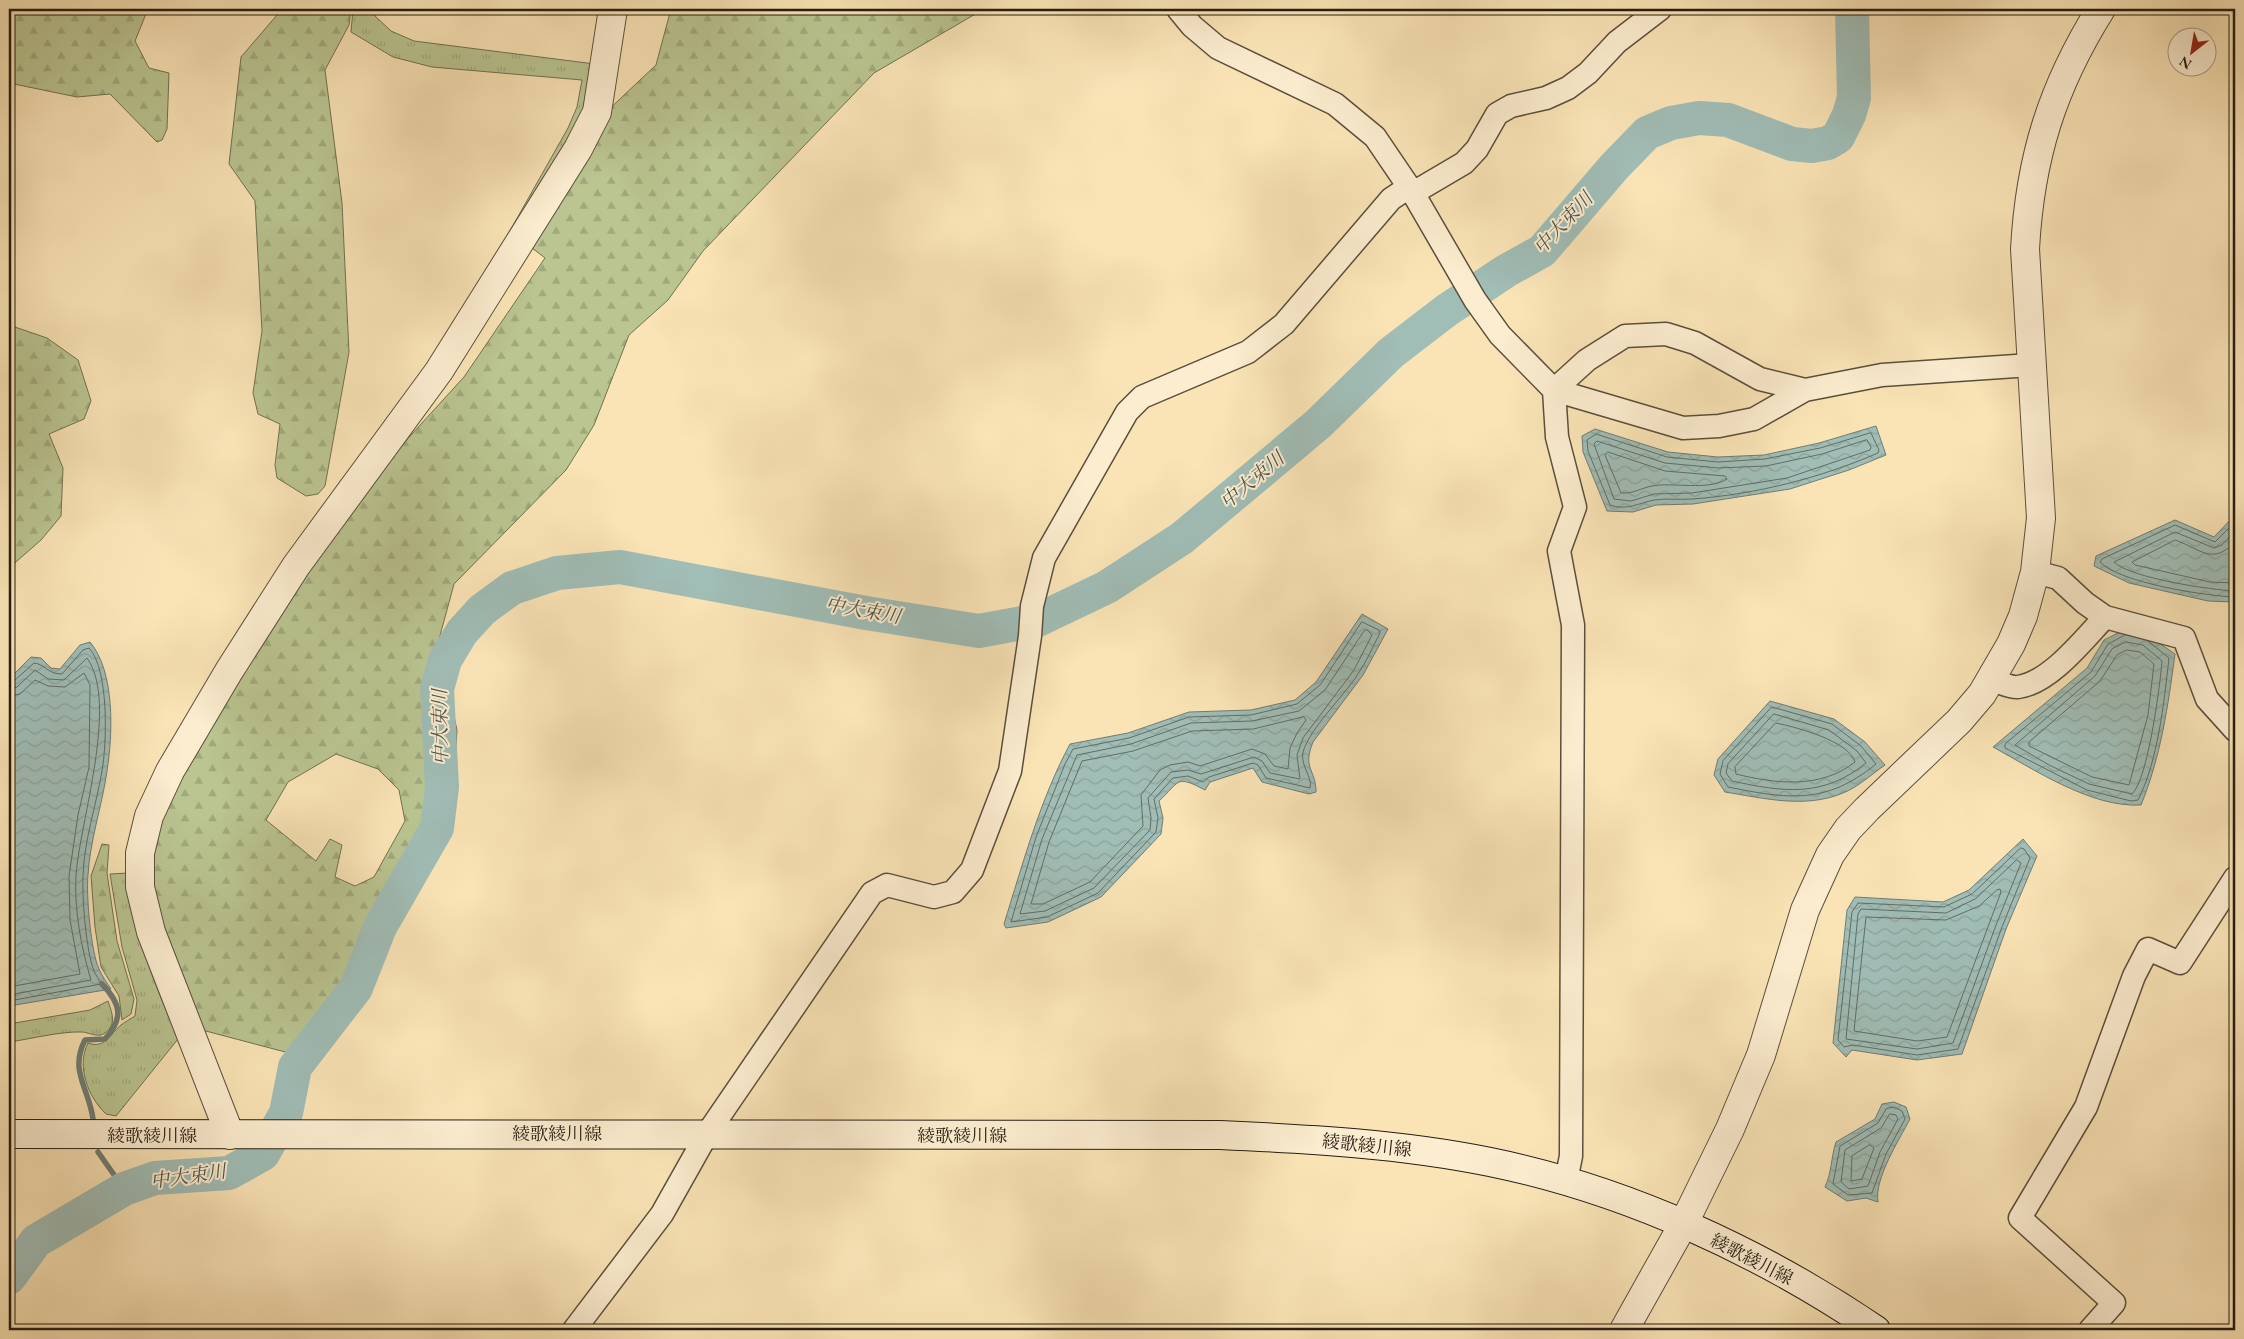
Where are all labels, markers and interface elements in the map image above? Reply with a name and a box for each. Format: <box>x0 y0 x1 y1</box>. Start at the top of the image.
north arrow <box>2166 28 2216 78</box>
text: N <box>2175 52 2195 74</box>
water label: 中大束川 <box>1528 185 1599 259</box>
water label: 中大束川 <box>1215 445 1291 514</box>
water label: 中大束川 <box>823 591 905 629</box>
water label: 中大束川 <box>427 687 453 765</box>
street label: 綾歌綾川線 <box>512 1122 602 1145</box>
street label: 綾歌綾川線 <box>107 1124 197 1147</box>
street label: 綾歌綾川線 <box>917 1124 1007 1147</box>
street label: 綾歌綾川線 <box>1321 1129 1413 1161</box>
water label: 中大束川 <box>149 1158 229 1194</box>
street label: 綾歌綾川線 <box>1707 1228 1797 1290</box>

